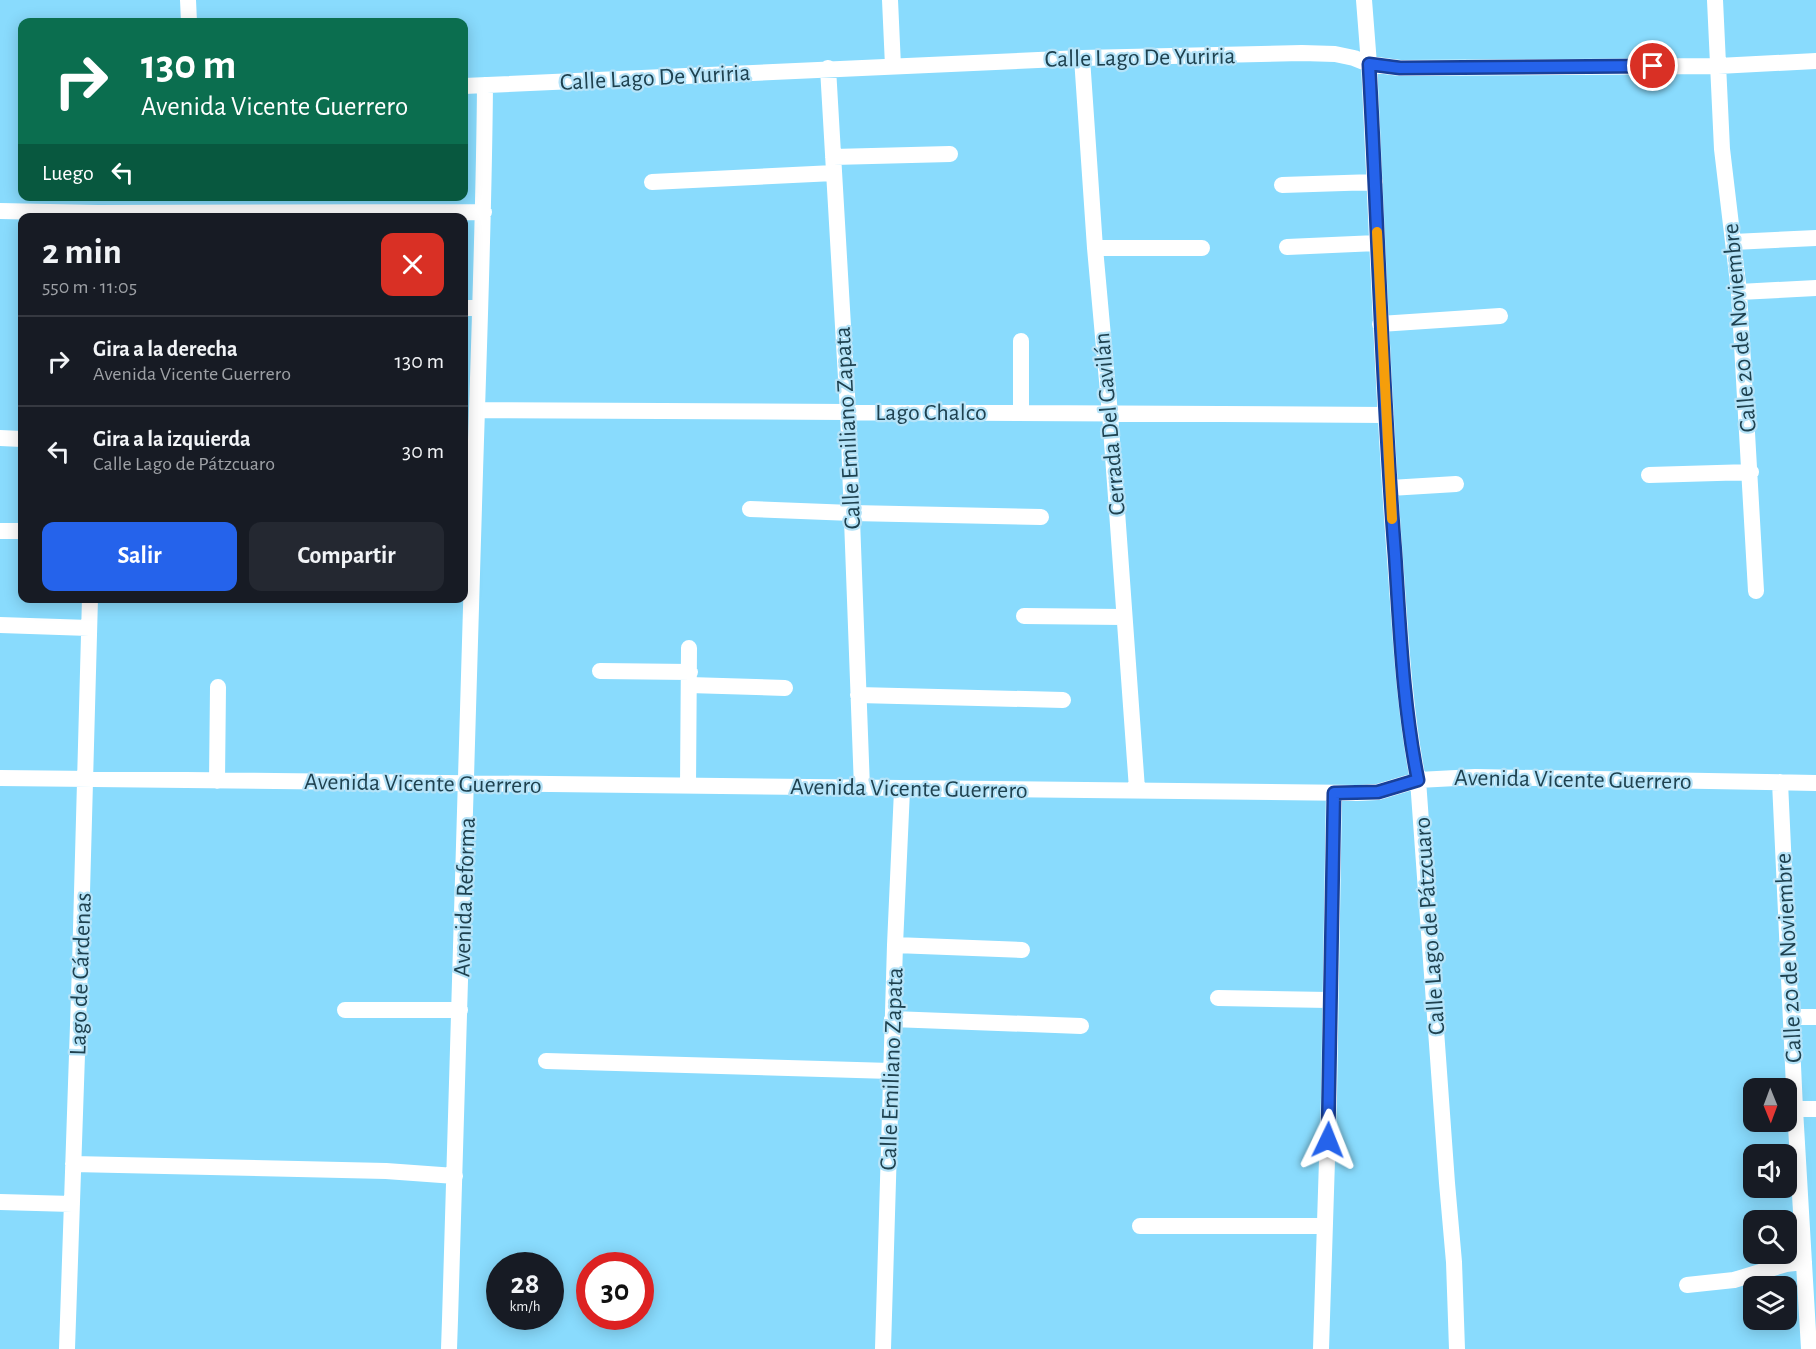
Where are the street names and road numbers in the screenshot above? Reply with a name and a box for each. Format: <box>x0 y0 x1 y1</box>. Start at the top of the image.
street label: Calle Lago De Yuriria <box>1044 44 1236 72</box>
street label: Calle Lago De Yuriria <box>559 61 751 95</box>
street label: Calle 20 de Noviembre <box>1719 222 1761 434</box>
street label: Calle Emiliano Zapata <box>831 326 865 530</box>
street label: Cerrada Del Gavilán <box>1090 332 1130 516</box>
street label: Lago Chalco <box>875 401 987 425</box>
street label: Avenida Vicente Guerrero <box>1454 766 1692 794</box>
street label: Avenida Vicente Guerrero <box>304 770 542 798</box>
street label: Avenida Vicente Guerrero <box>790 775 1028 803</box>
street label: Calle Lago de Pátzcuaro <box>1410 816 1450 1036</box>
street label: Avenida Reforma <box>450 817 480 977</box>
street label: Calle 20 de Noviembre <box>1772 852 1806 1063</box>
street label: Lago de Cárdenas <box>66 892 96 1056</box>
street label: Calle Emiliano Zapata <box>876 967 908 1171</box>

